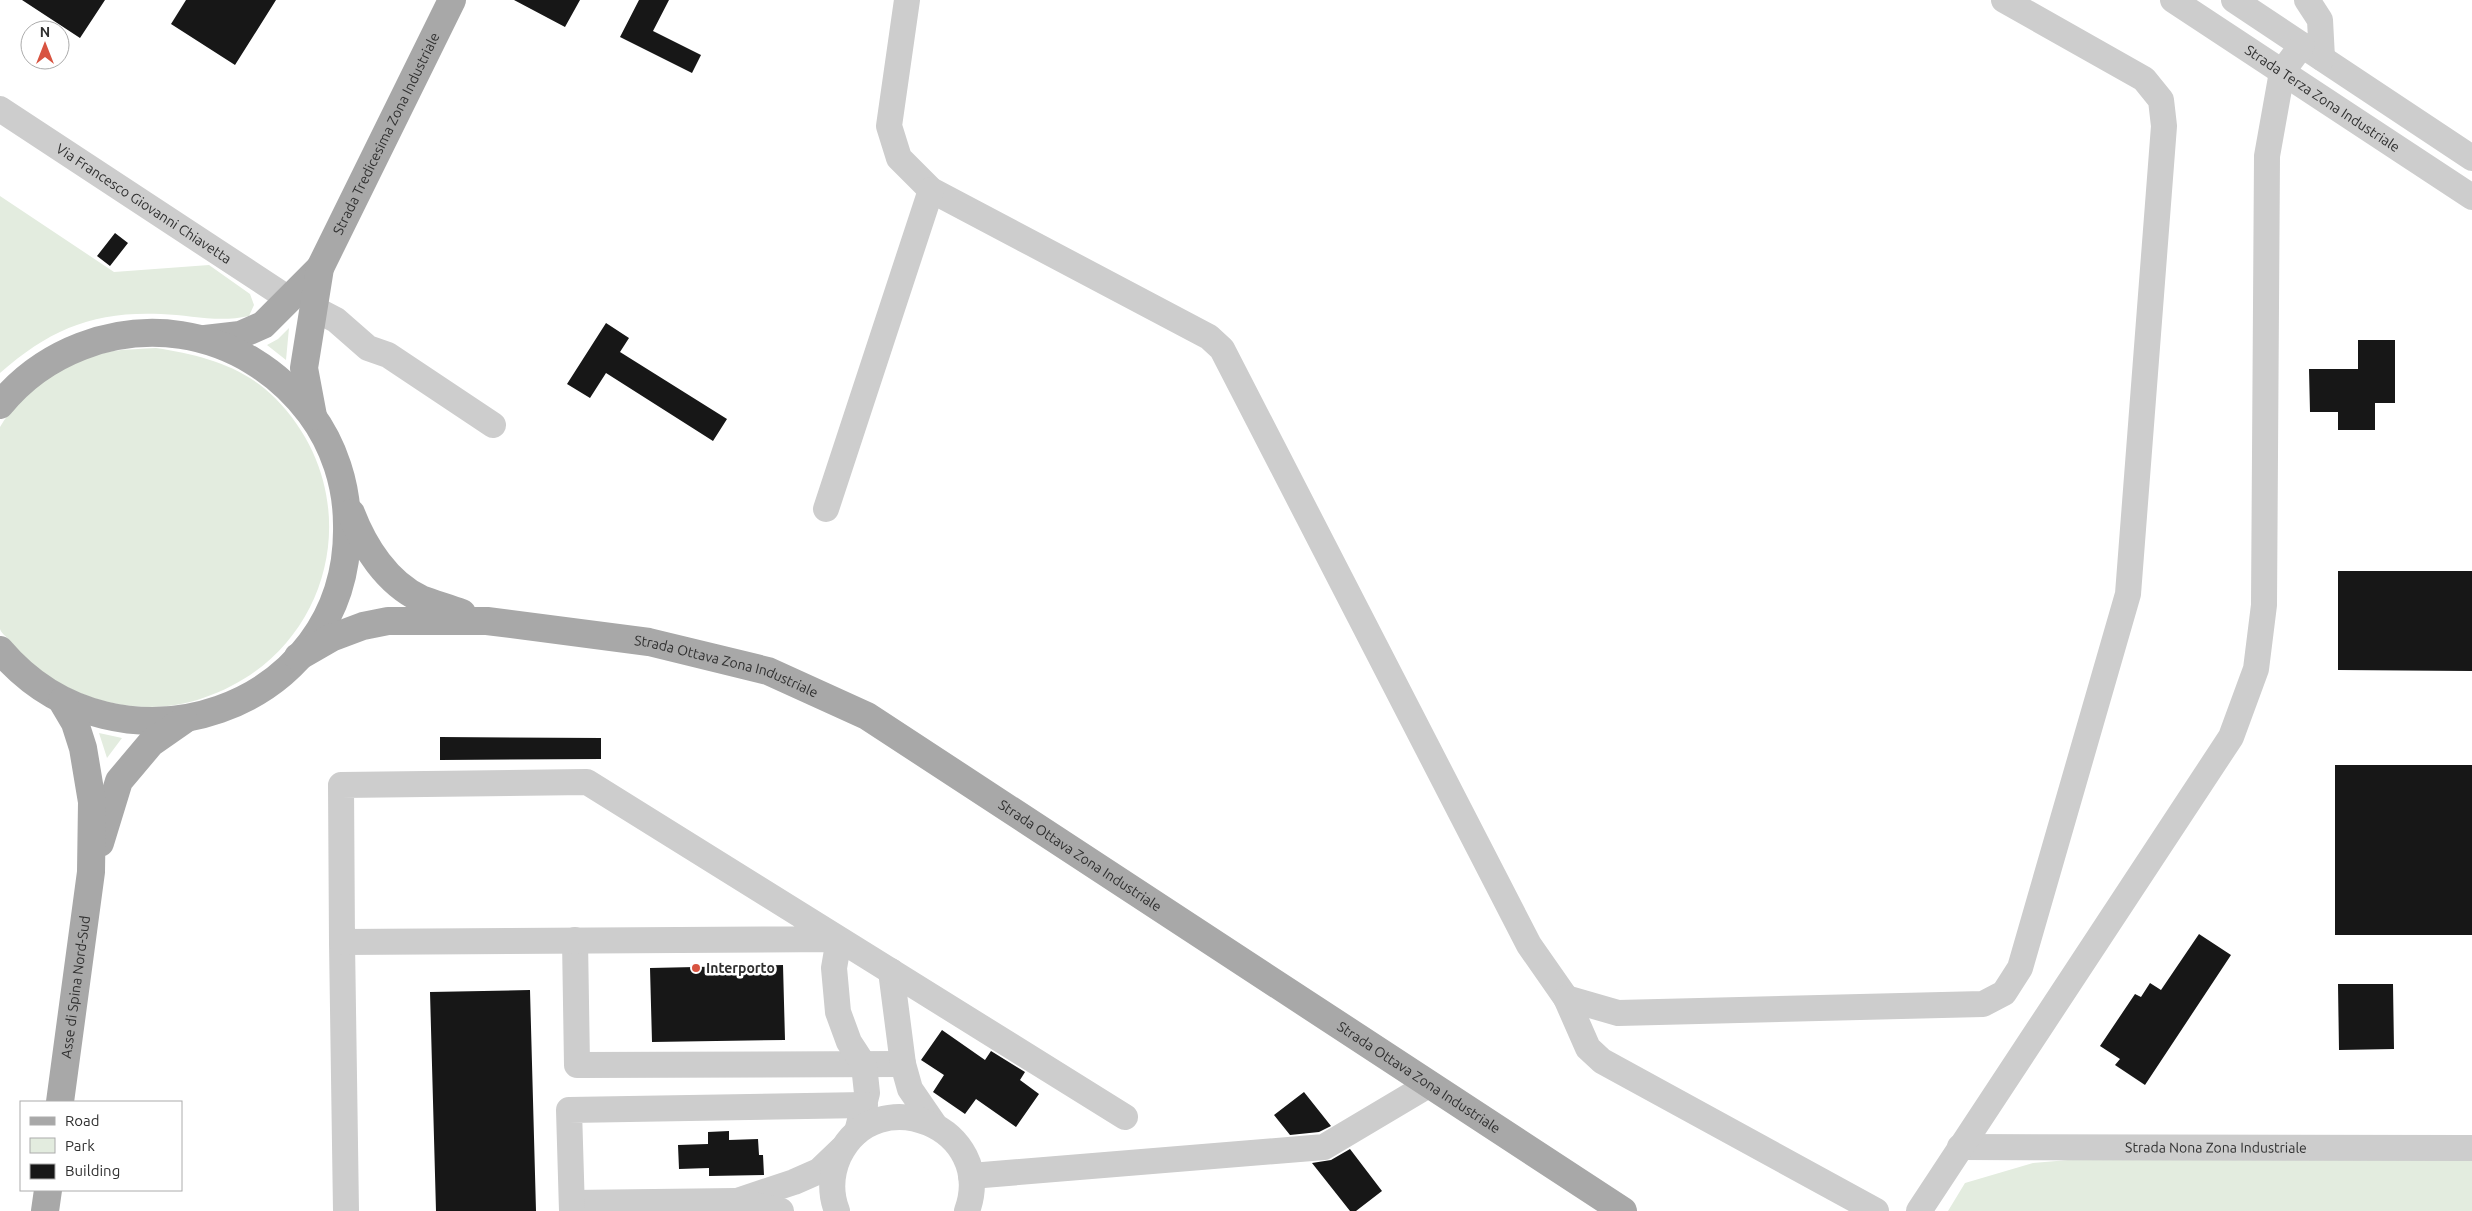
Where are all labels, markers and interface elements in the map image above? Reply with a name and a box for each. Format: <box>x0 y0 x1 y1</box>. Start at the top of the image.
north arrow <box>20 20 70 70</box>
text: N <box>40 24 50 40</box>
street label: Strada Tredicesima Zona Industriale <box>330 30 443 237</box>
street label: Strada Terza Zona Industriale <box>2242 42 2403 155</box>
street label: Via Francesco Giovanni Chiavetta <box>53 140 234 267</box>
street label: Strada Ottava Zona Industriale <box>633 632 821 701</box>
street label: Strada Ottava Zona Industriale <box>996 796 1165 915</box>
street label: Asse di Spina Nord-Sud <box>58 915 93 1059</box>
place label: Interporto <box>706 960 775 976</box>
marker: Interporto <box>690 962 702 974</box>
street label: Strada Ottava Zona Industriale <box>1334 1018 1503 1136</box>
legend <box>20 1101 182 1191</box>
text: Road <box>65 1112 100 1129</box>
text: Park <box>65 1137 95 1154</box>
street label: Strada Nona Zona Industriale <box>2125 1139 2307 1156</box>
text: Building <box>65 1162 120 1179</box>

